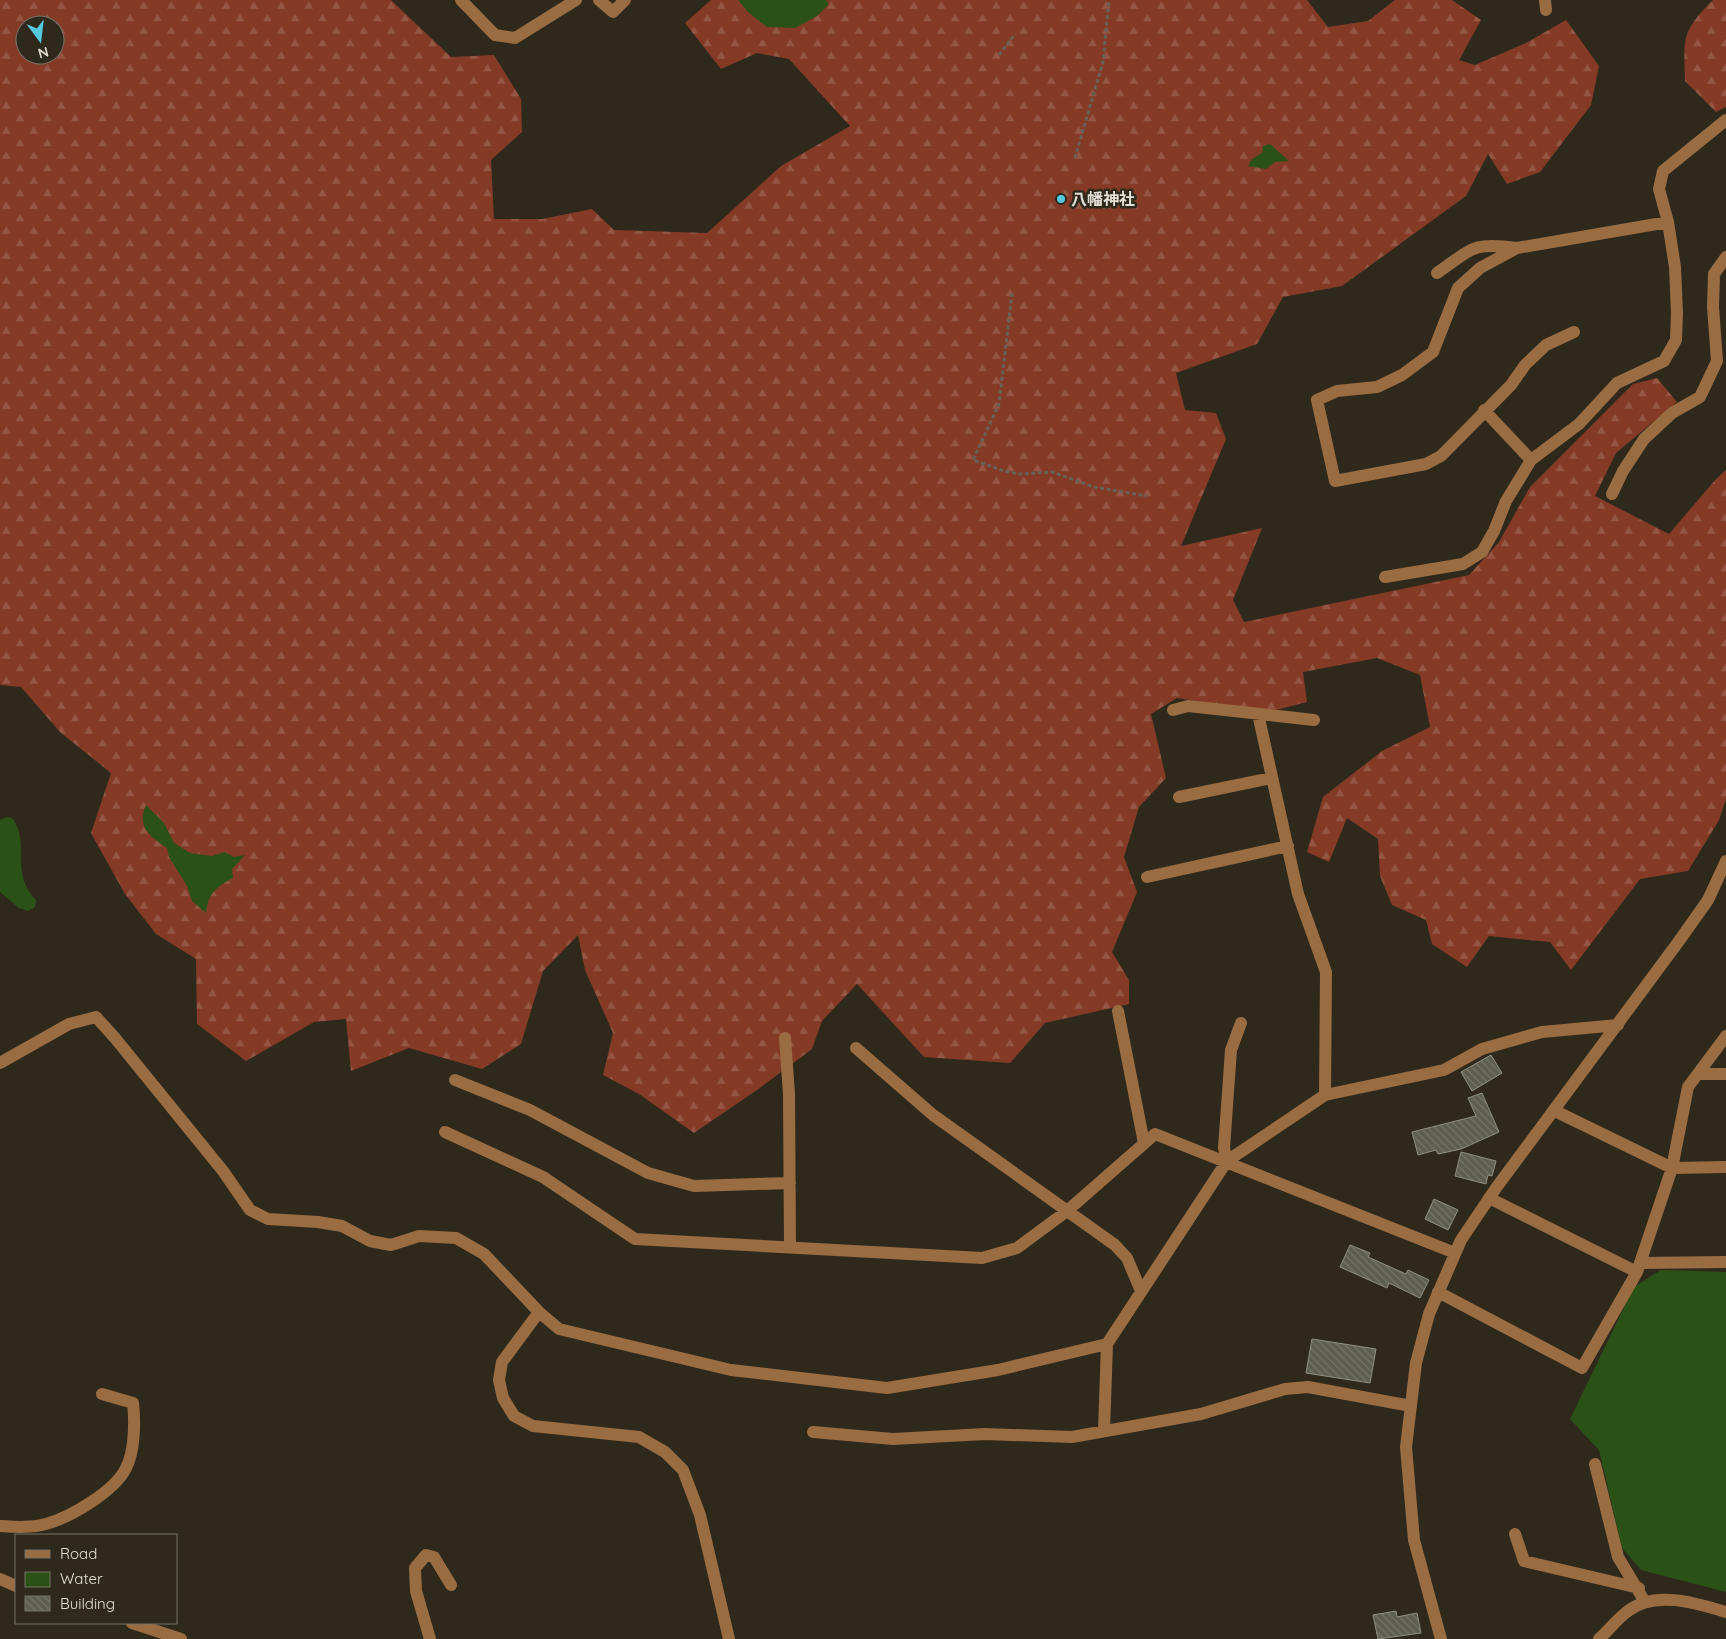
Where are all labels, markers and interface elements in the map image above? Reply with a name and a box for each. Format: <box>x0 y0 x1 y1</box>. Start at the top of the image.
north arrow <box>15 15 65 65</box>
text: N <box>36 43 51 63</box>
place label: 八幡神社 <box>1071 189 1135 209</box>
marker: 八幡神社 <box>1055 193 1067 205</box>
legend <box>15 1534 178 1624</box>
text: Road <box>60 1544 97 1563</box>
text: Water <box>60 1569 103 1588</box>
text: Building <box>60 1594 115 1613</box>

